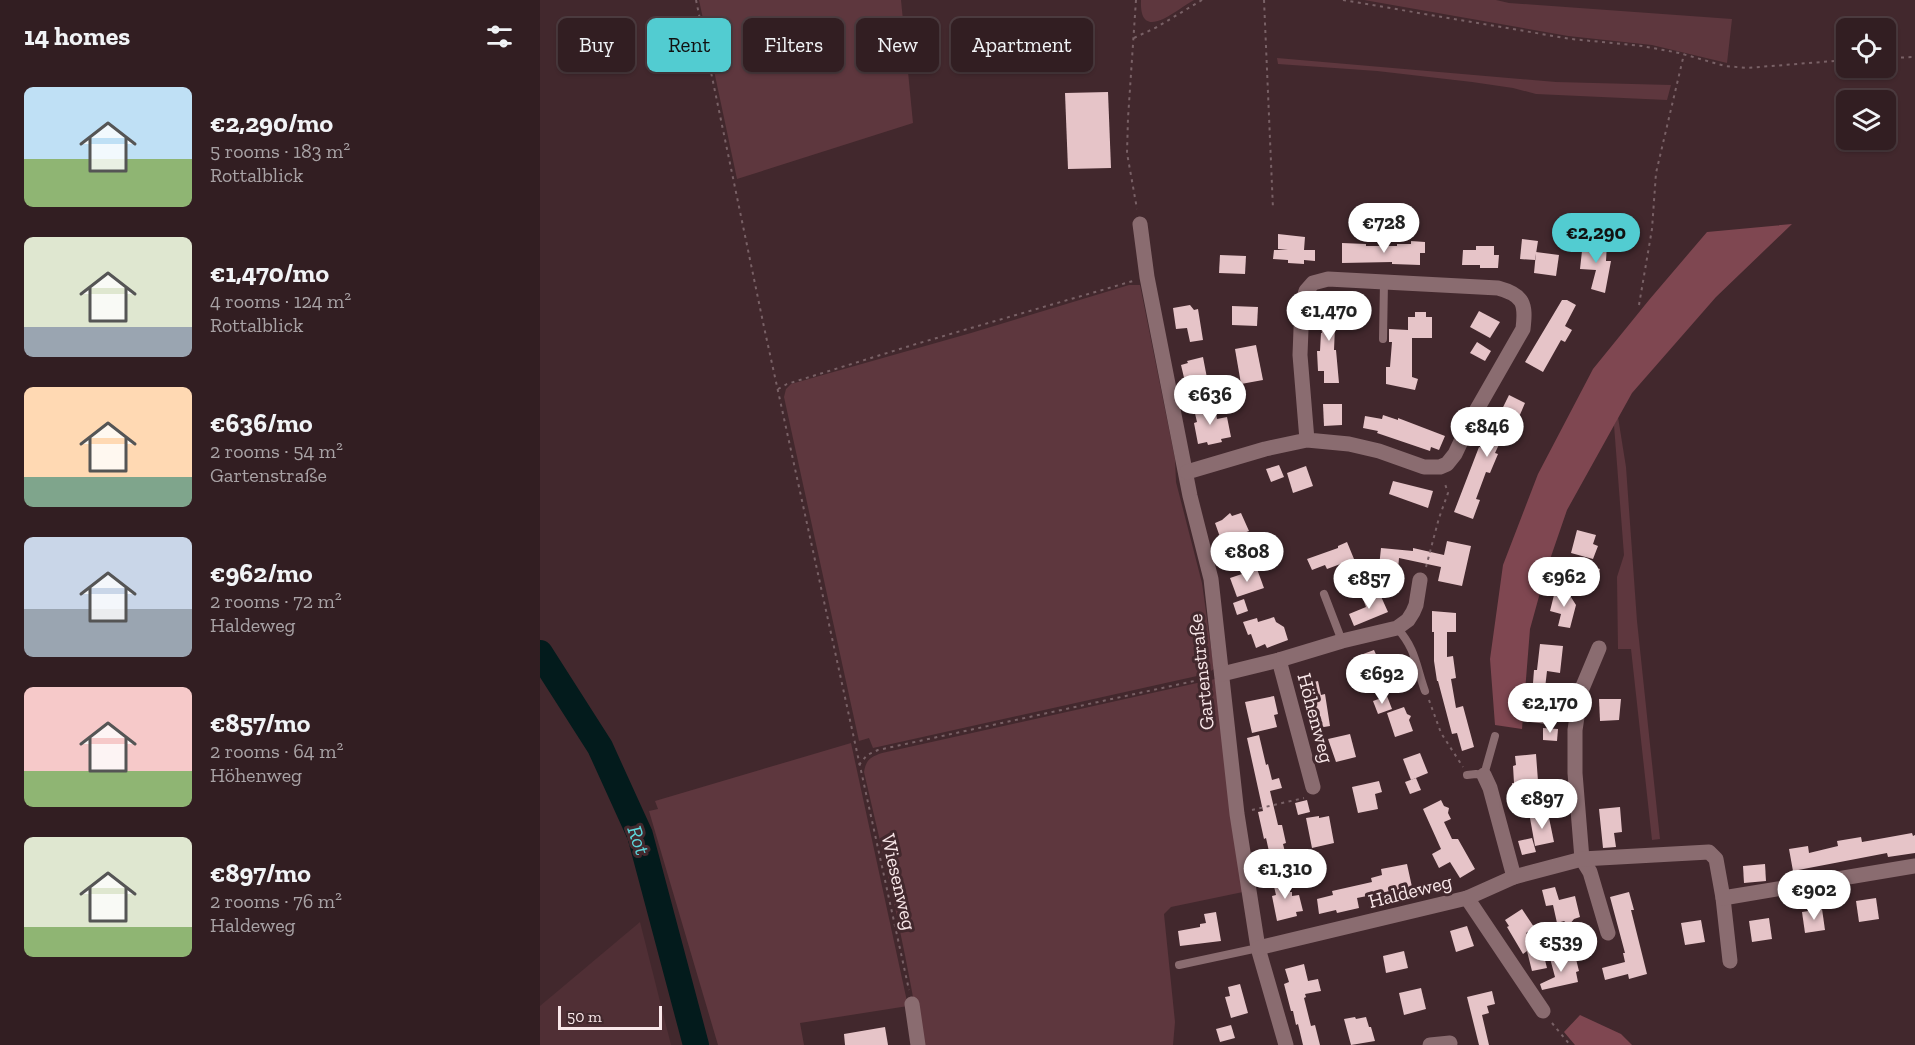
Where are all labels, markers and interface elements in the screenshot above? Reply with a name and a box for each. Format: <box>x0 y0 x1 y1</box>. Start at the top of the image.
chip: Buy <box>558 18 635 72</box>
chip: Rent <box>647 18 731 72</box>
chip: Filters <box>743 18 844 72</box>
chip: New <box>856 18 939 72</box>
chip: Apartment <box>951 18 1093 72</box>
map controls <box>1836 18 1896 150</box>
button: locate <box>1836 18 1896 78</box>
text: 14 homes <box>24 20 130 52</box>
icon: filters <box>483 20 516 53</box>
button: layers <box>1836 90 1896 150</box>
text: €2,290/mo <box>210 107 333 139</box>
icon: home <box>72 111 144 183</box>
text: 5 rooms · 183 m² <box>210 139 350 163</box>
text: Rottalblick <box>210 163 303 187</box>
pin: €728 <box>1348 203 1420 254</box>
text: €728 <box>1362 210 1406 234</box>
pin: €2,290 <box>1547 213 1645 264</box>
text: €2,290 <box>1566 220 1626 244</box>
text: €1,470/mo <box>210 257 329 289</box>
icon: home <box>72 261 144 333</box>
text: 4 rooms · 124 m² <box>210 289 351 313</box>
pin: €1,470 <box>1280 291 1378 342</box>
text: €1,470 <box>1301 298 1357 322</box>
text: Rottalblick <box>210 313 303 337</box>
pin: €636 <box>1174 375 1246 426</box>
text: €636 <box>1188 382 1232 406</box>
text: €636/mo <box>210 407 313 439</box>
pin: €846 <box>1451 407 1523 458</box>
icon: home <box>72 411 144 483</box>
text: €846 <box>1465 414 1509 438</box>
text: 2 rooms · 54 m² <box>210 439 343 463</box>
text: Gartenstraße <box>210 463 327 487</box>
pin: €808 <box>1211 532 1283 583</box>
text: €808 <box>1225 539 1269 563</box>
text: €962/mo <box>210 557 313 589</box>
pin: €962 <box>1528 557 1600 608</box>
pin: €857 <box>1333 559 1405 610</box>
icon: home <box>72 561 144 633</box>
text: €962 <box>1542 564 1586 588</box>
text: €857 <box>1348 566 1390 590</box>
text: 2 rooms · 72 m² <box>210 589 342 613</box>
text: Haldeweg <box>210 613 296 637</box>
street label: Gartenstraße <box>1183 613 1219 731</box>
pin: €692 <box>1346 654 1418 705</box>
text: €692 <box>1360 661 1404 685</box>
street label: Höhenweg <box>1292 670 1340 766</box>
pin: €2,170 <box>1501 683 1599 734</box>
text: €2,170 <box>1522 690 1578 714</box>
text: €857/mo <box>210 707 310 739</box>
icon: home <box>72 711 144 783</box>
text: 2 rooms · 64 m² <box>210 739 343 763</box>
text: Höhenweg <box>210 763 302 787</box>
pin: €897 <box>1506 779 1578 830</box>
text: €897 <box>1520 786 1564 810</box>
water label: Rot <box>622 822 656 858</box>
street label: Wiesenweg <box>876 832 922 932</box>
pin: €1,310 <box>1236 849 1334 900</box>
text: €1,310 <box>1258 856 1312 880</box>
text: €897/mo <box>210 857 311 889</box>
icon: home <box>72 861 144 933</box>
street label: Haldeweg <box>1366 869 1454 913</box>
pin: €902 <box>1778 870 1850 921</box>
text: €902 <box>1792 877 1836 901</box>
text: 2 rooms · 76 m² <box>210 889 342 913</box>
text: Haldeweg <box>210 913 296 937</box>
pin: €539 <box>1525 922 1597 973</box>
text: €539 <box>1539 929 1583 953</box>
scale bar <box>558 1003 662 1030</box>
text: 50 m <box>567 1007 602 1026</box>

